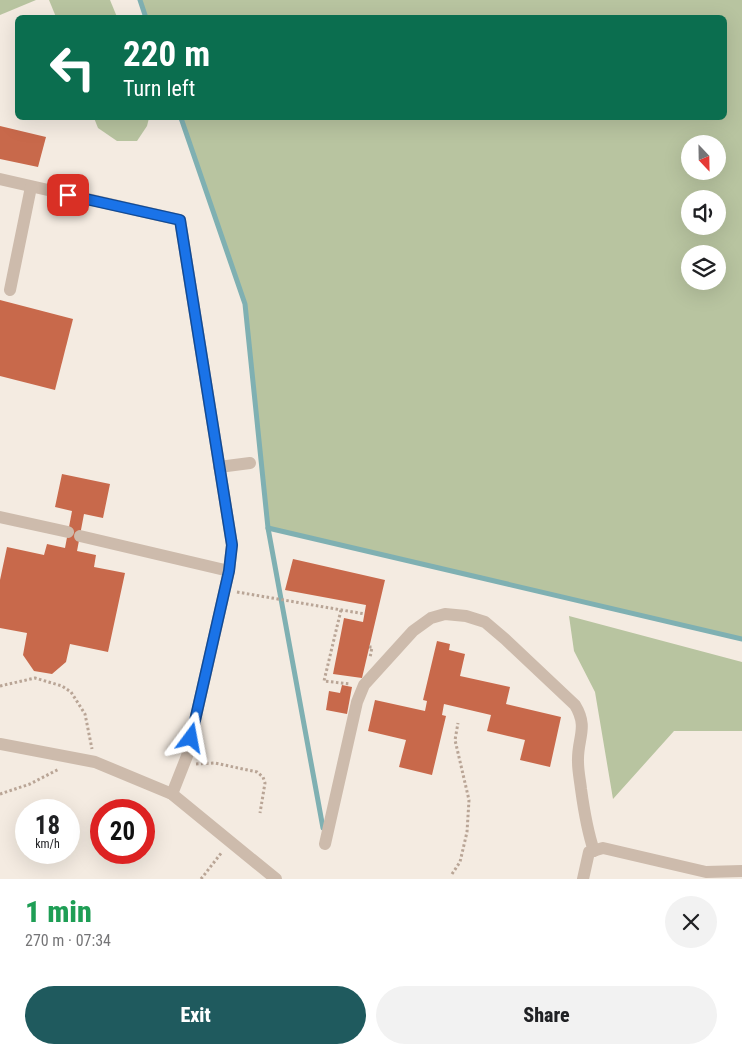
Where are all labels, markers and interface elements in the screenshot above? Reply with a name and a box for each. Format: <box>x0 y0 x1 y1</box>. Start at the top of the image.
text: 220 m <box>123 34 210 75</box>
icon: left <box>40 35 105 100</box>
text: Turn left <box>123 76 195 101</box>
north arrow <box>681 135 726 180</box>
map controls <box>681 135 726 290</box>
pin <box>47 174 89 216</box>
icon: arrive <box>54 181 82 209</box>
button: sound <box>681 190 726 235</box>
button: layers <box>681 245 726 290</box>
position arrow <box>164 711 216 763</box>
speed limit sign: 20 <box>90 799 155 864</box>
text: 18 <box>35 811 60 840</box>
text: km/h <box>35 837 60 851</box>
text: 1 min <box>25 894 92 929</box>
button: close <box>665 896 717 948</box>
text: 270 m · 07:34 <box>25 931 111 950</box>
button: Exit <box>25 986 366 1044</box>
button: Share <box>376 986 717 1044</box>

